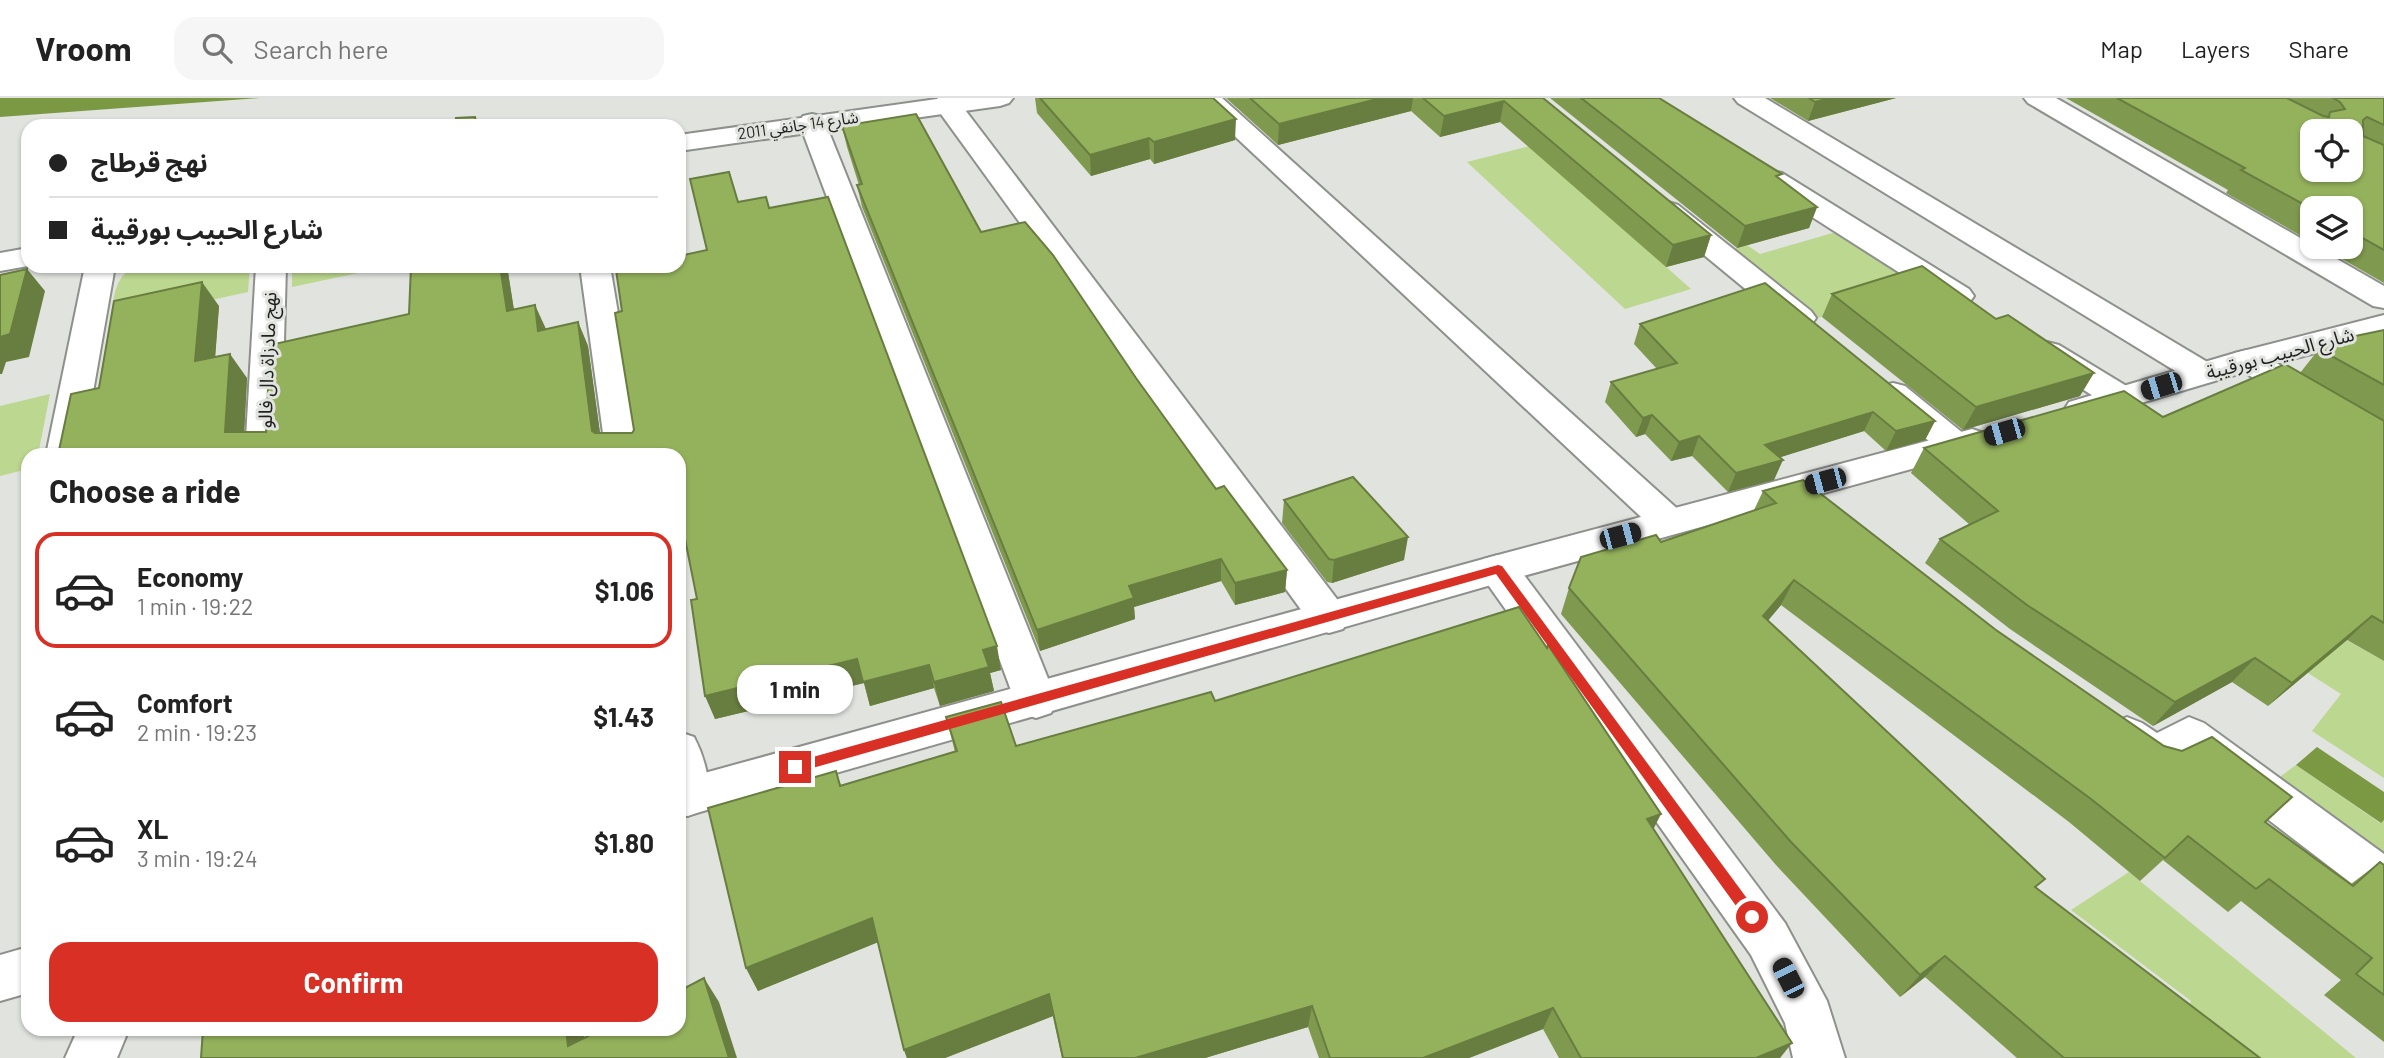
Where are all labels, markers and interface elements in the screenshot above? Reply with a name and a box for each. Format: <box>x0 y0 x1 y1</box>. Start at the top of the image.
search box <box>174 17 664 80</box>
text: Vroom <box>35 28 132 68</box>
icon: search <box>198 29 236 67</box>
text: Search here <box>254 33 389 64</box>
text: Map <box>2100 34 2143 63</box>
text: Layers <box>2181 34 2250 63</box>
text: Share <box>2288 34 2349 63</box>
street label: شارع 14 جانفي 2011 <box>736 107 860 146</box>
map controls <box>2300 119 2363 259</box>
button: locate <box>2300 119 2363 182</box>
text: نهج قرطاج <box>91 146 208 177</box>
button: layers <box>2300 196 2363 259</box>
text: شارع الحبيب بورقيبة <box>91 213 323 244</box>
street label: نهج مادزاة دال فالو <box>253 291 284 429</box>
street label: شارع الحبيب بورقيبة <box>2203 322 2357 386</box>
car <box>2138 370 2185 402</box>
car <box>1981 416 2028 448</box>
car <box>1802 465 1849 497</box>
text: Choose a ride <box>49 471 241 509</box>
car <box>1597 520 1644 552</box>
icon: car <box>53 559 116 622</box>
text: Economy <box>137 561 243 592</box>
text: $1.06 <box>595 575 654 606</box>
text: 1 min · 19:22 <box>137 592 253 620</box>
callout: 1 min <box>737 666 853 714</box>
text: 1 min <box>770 675 820 703</box>
icon: car <box>53 685 116 748</box>
text: Comfort <box>137 687 233 718</box>
text: $1.43 <box>593 701 654 732</box>
text: 2 min · 19:23 <box>137 718 257 746</box>
route end <box>779 751 811 783</box>
icon: car <box>53 811 116 874</box>
text: XL <box>137 813 168 844</box>
text: $1.80 <box>594 827 654 858</box>
text: 3 min · 19:24 <box>137 844 258 872</box>
route start <box>1736 901 1768 933</box>
button: Confirm <box>49 942 658 1022</box>
car <box>1770 955 1807 1001</box>

